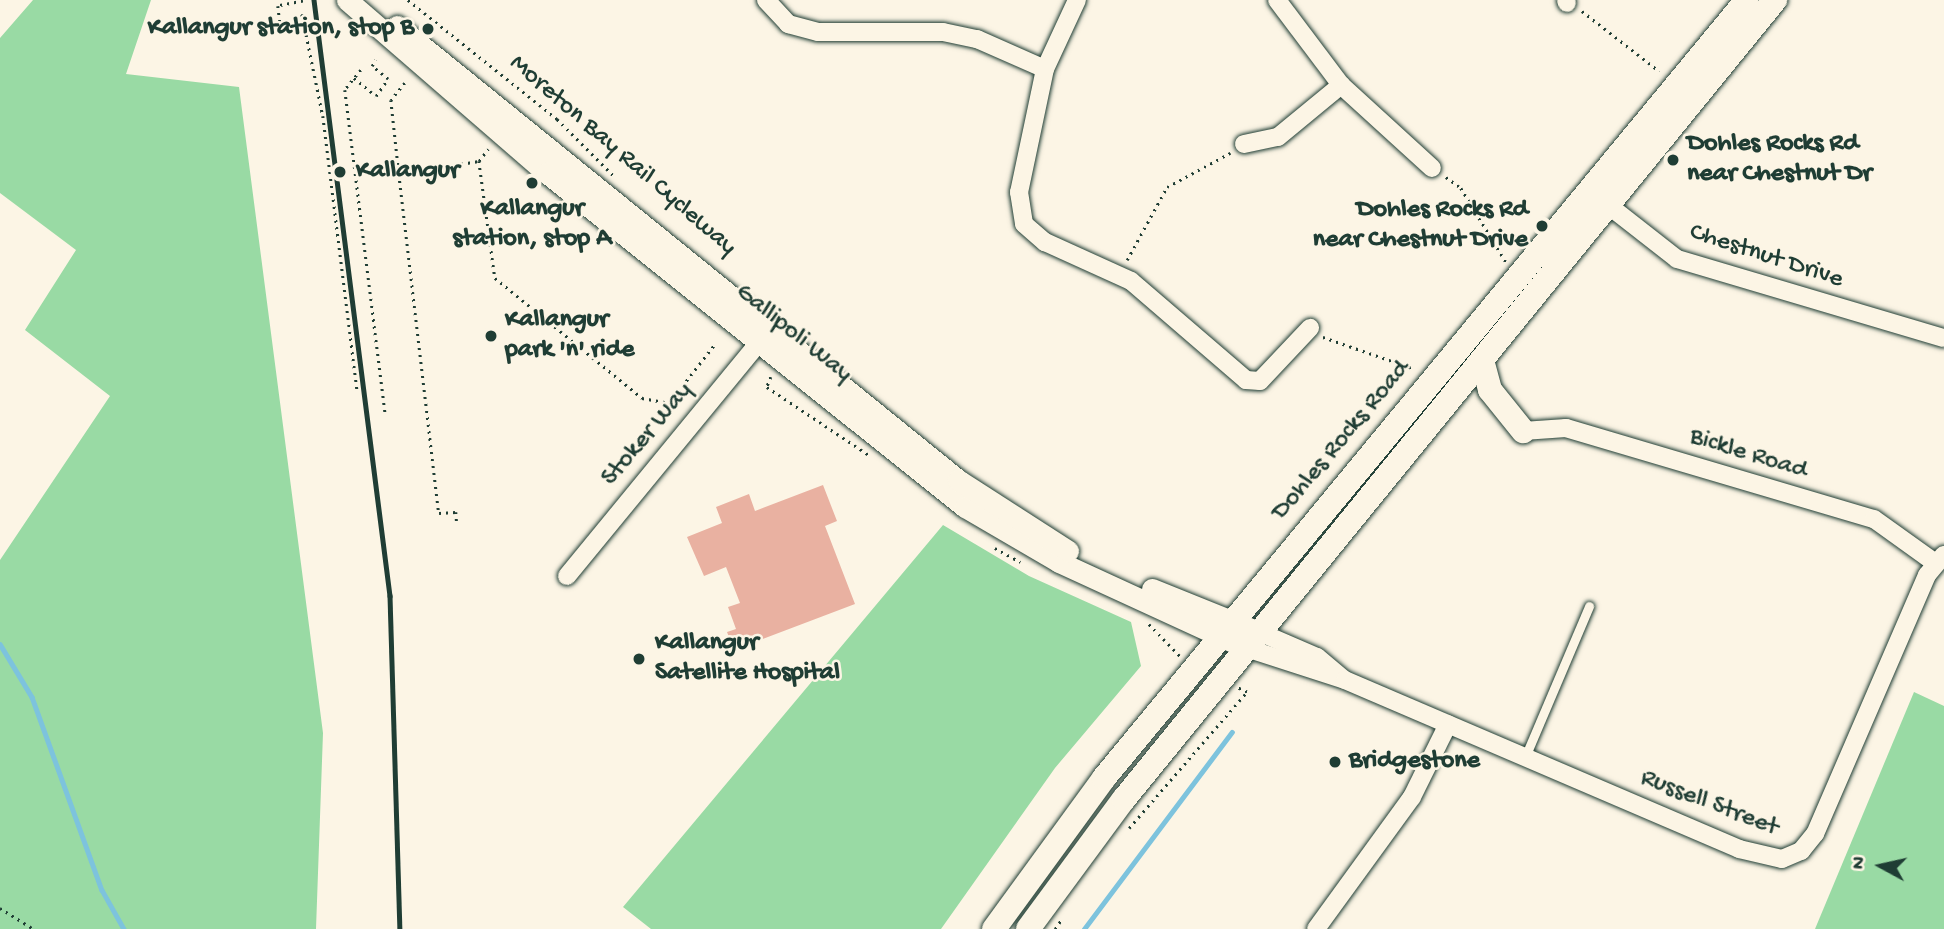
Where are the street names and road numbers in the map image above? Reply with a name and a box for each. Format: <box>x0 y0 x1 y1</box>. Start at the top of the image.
street label: Moreton Bay Rail Cycleway <box>502 49 742 263</box>
street label: Chestnut Drive <box>1685 217 1847 297</box>
street label: Gallipoli Way <box>728 277 858 391</box>
street label: Dohles Rocks Road <box>1266 355 1418 527</box>
street label: Stoker Way <box>596 377 700 493</box>
street label: Bickle Road <box>1685 422 1811 488</box>
street label: Russell Street <box>1636 763 1782 845</box>

